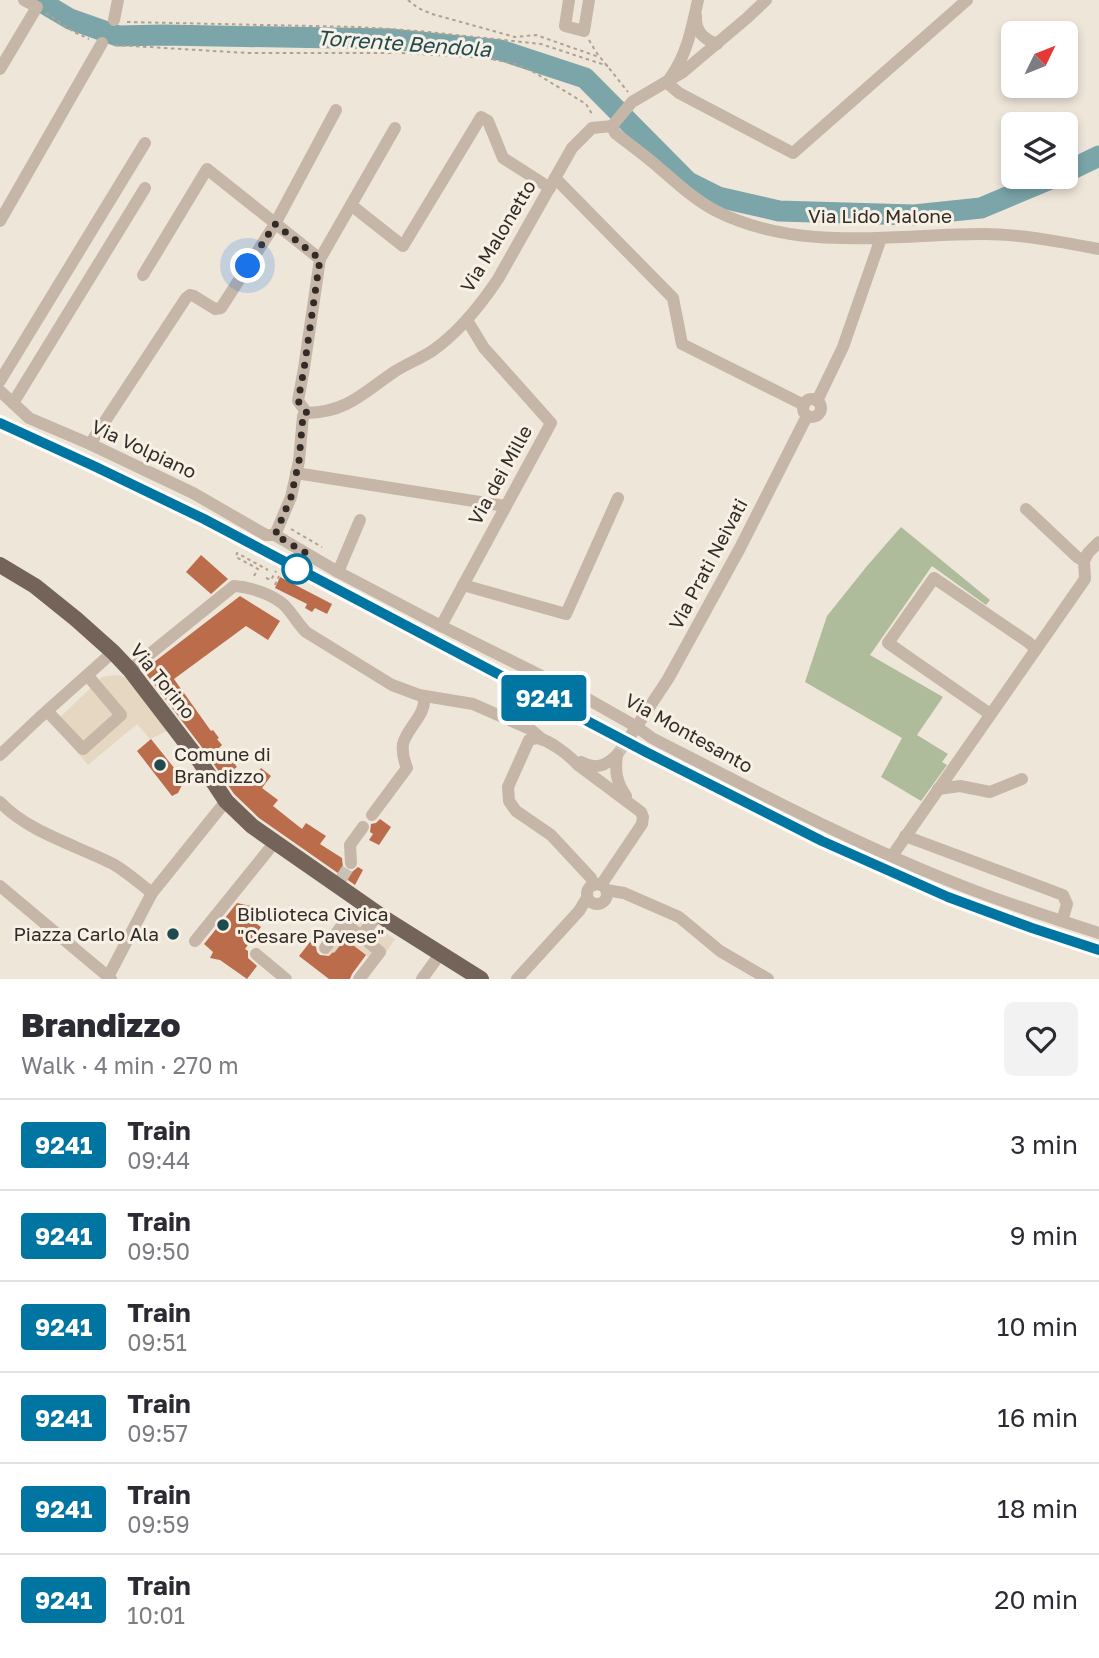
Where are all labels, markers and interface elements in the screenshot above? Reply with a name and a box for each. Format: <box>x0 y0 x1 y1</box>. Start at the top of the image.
north arrow <box>1001 21 1078 98</box>
map controls <box>1001 21 1078 189</box>
water label: Torrente Bendola <box>316 24 493 62</box>
button: layers <box>1001 112 1078 189</box>
street label: Via Malonetto <box>455 175 540 296</box>
street label: Via Lido Malone <box>808 204 952 227</box>
your location <box>230 248 265 283</box>
street label: Via Volpiano <box>88 414 200 483</box>
street label: Via dei Mille <box>463 421 536 529</box>
street label: Via Prati Neivati <box>663 494 752 633</box>
unlabelled marker <box>282 554 312 584</box>
street label: Via Torino <box>126 638 201 723</box>
line badge: 9241 <box>495 675 593 721</box>
text: 9241 <box>515 683 573 712</box>
street label: Via Montesanto <box>621 688 757 777</box>
place label: Comune di Brandizzo <box>174 742 271 787</box>
marker: Comune di Brandizzo <box>152 757 168 773</box>
place label: Biblioteca Civica "Cesare Pavese" <box>237 902 388 947</box>
marker: Biblioteca Civica "Cesare Pavese" <box>215 917 231 933</box>
place label: Piazza Carlo Ala <box>13 922 159 945</box>
marker: Piazza Carlo Ala <box>165 926 181 942</box>
button: heart <box>1004 1002 1078 1076</box>
text: Brandizzo <box>21 1005 180 1044</box>
text: Walk · 4 min · 270 m <box>21 1051 239 1079</box>
text: Train <box>127 1115 191 1146</box>
text: 3 min <box>1010 1129 1078 1160</box>
text: 9241 <box>35 1130 92 1159</box>
text: 09:44 <box>127 1146 190 1174</box>
text: Train <box>127 1206 191 1237</box>
text: 9 min <box>1010 1220 1078 1251</box>
text: 9241 <box>35 1221 92 1250</box>
text: 09:50 <box>127 1237 190 1265</box>
text: Train <box>127 1297 191 1328</box>
text: 10 min <box>997 1311 1078 1342</box>
text: 9241 <box>35 1312 92 1341</box>
text: 09:51 <box>127 1328 187 1356</box>
text: Train <box>127 1388 191 1419</box>
text: 16 min <box>997 1402 1078 1433</box>
text: 9241 <box>35 1403 92 1432</box>
text: 09:57 <box>127 1419 188 1447</box>
text: Train <box>127 1479 191 1510</box>
text: 18 min <box>997 1493 1078 1524</box>
text: 9241 <box>35 1494 92 1523</box>
text: 09:59 <box>127 1510 190 1538</box>
text: Train <box>127 1570 191 1601</box>
text: 20 min <box>994 1584 1078 1615</box>
text: 9241 <box>35 1585 92 1614</box>
text: 10:01 <box>127 1601 185 1629</box>

